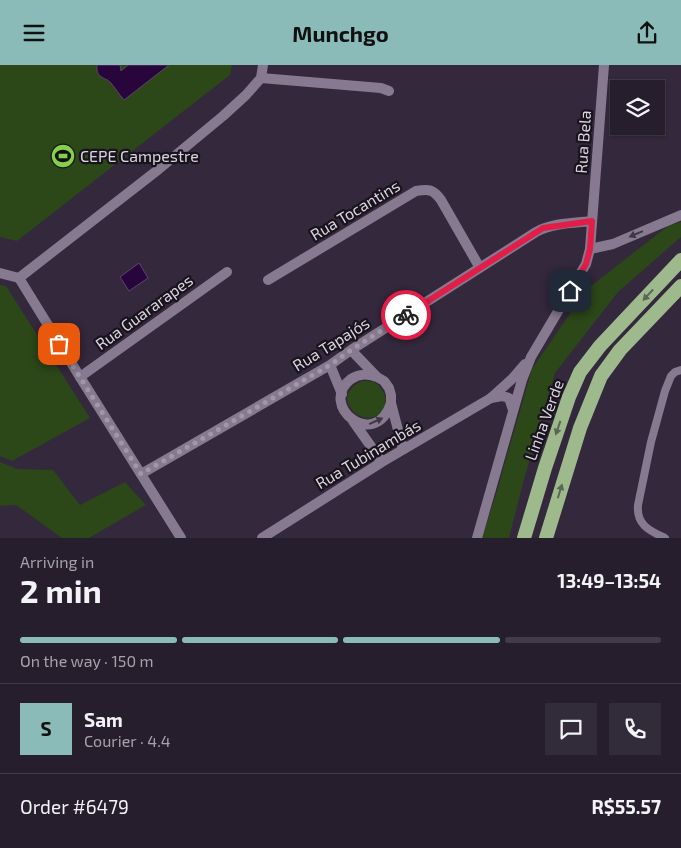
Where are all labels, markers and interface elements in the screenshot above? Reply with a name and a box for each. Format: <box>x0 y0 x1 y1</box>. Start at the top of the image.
icon: menu <box>20 19 48 47</box>
icon: share <box>633 19 661 47</box>
text: Munchgo <box>292 20 389 46</box>
map controls <box>610 80 665 135</box>
button: layers <box>610 80 665 135</box>
street label: Rua Bela <box>571 110 594 174</box>
sports icon: CEPE Campestre <box>50 143 76 169</box>
place label: CEPE Campestre <box>80 146 199 165</box>
street label: Rua Tocantins <box>307 175 403 244</box>
one-way arrow <box>629 231 643 239</box>
street label: Rua Guararapes <box>91 270 196 353</box>
pin <box>549 270 591 312</box>
icon: home <box>556 277 584 305</box>
one-way arrow <box>642 289 654 301</box>
courier <box>381 290 431 340</box>
icon: bike <box>392 301 420 329</box>
street label: Rua Tapajós <box>289 313 373 375</box>
pin <box>38 323 80 365</box>
icon: bag <box>45 330 73 358</box>
street label: Linha Verde <box>520 377 567 463</box>
street label: Rua Tubinambás <box>312 415 424 492</box>
one-way arrow <box>369 417 383 425</box>
one-way arrow <box>554 421 562 436</box>
one-way arrow <box>557 484 565 499</box>
text: Arriving in <box>20 552 94 571</box>
text: 13:49–13:54 <box>557 569 661 592</box>
text: 2 min <box>20 571 102 609</box>
text: On the way · 150 m <box>20 651 154 670</box>
button: chat <box>545 703 597 755</box>
button: phone <box>609 703 661 755</box>
text: Sam <box>84 708 123 731</box>
text: S <box>40 717 52 740</box>
text: Courier · 4.4 <box>84 731 171 750</box>
text: Order #6479 <box>20 795 129 818</box>
text: R$55.57 <box>592 795 661 818</box>

